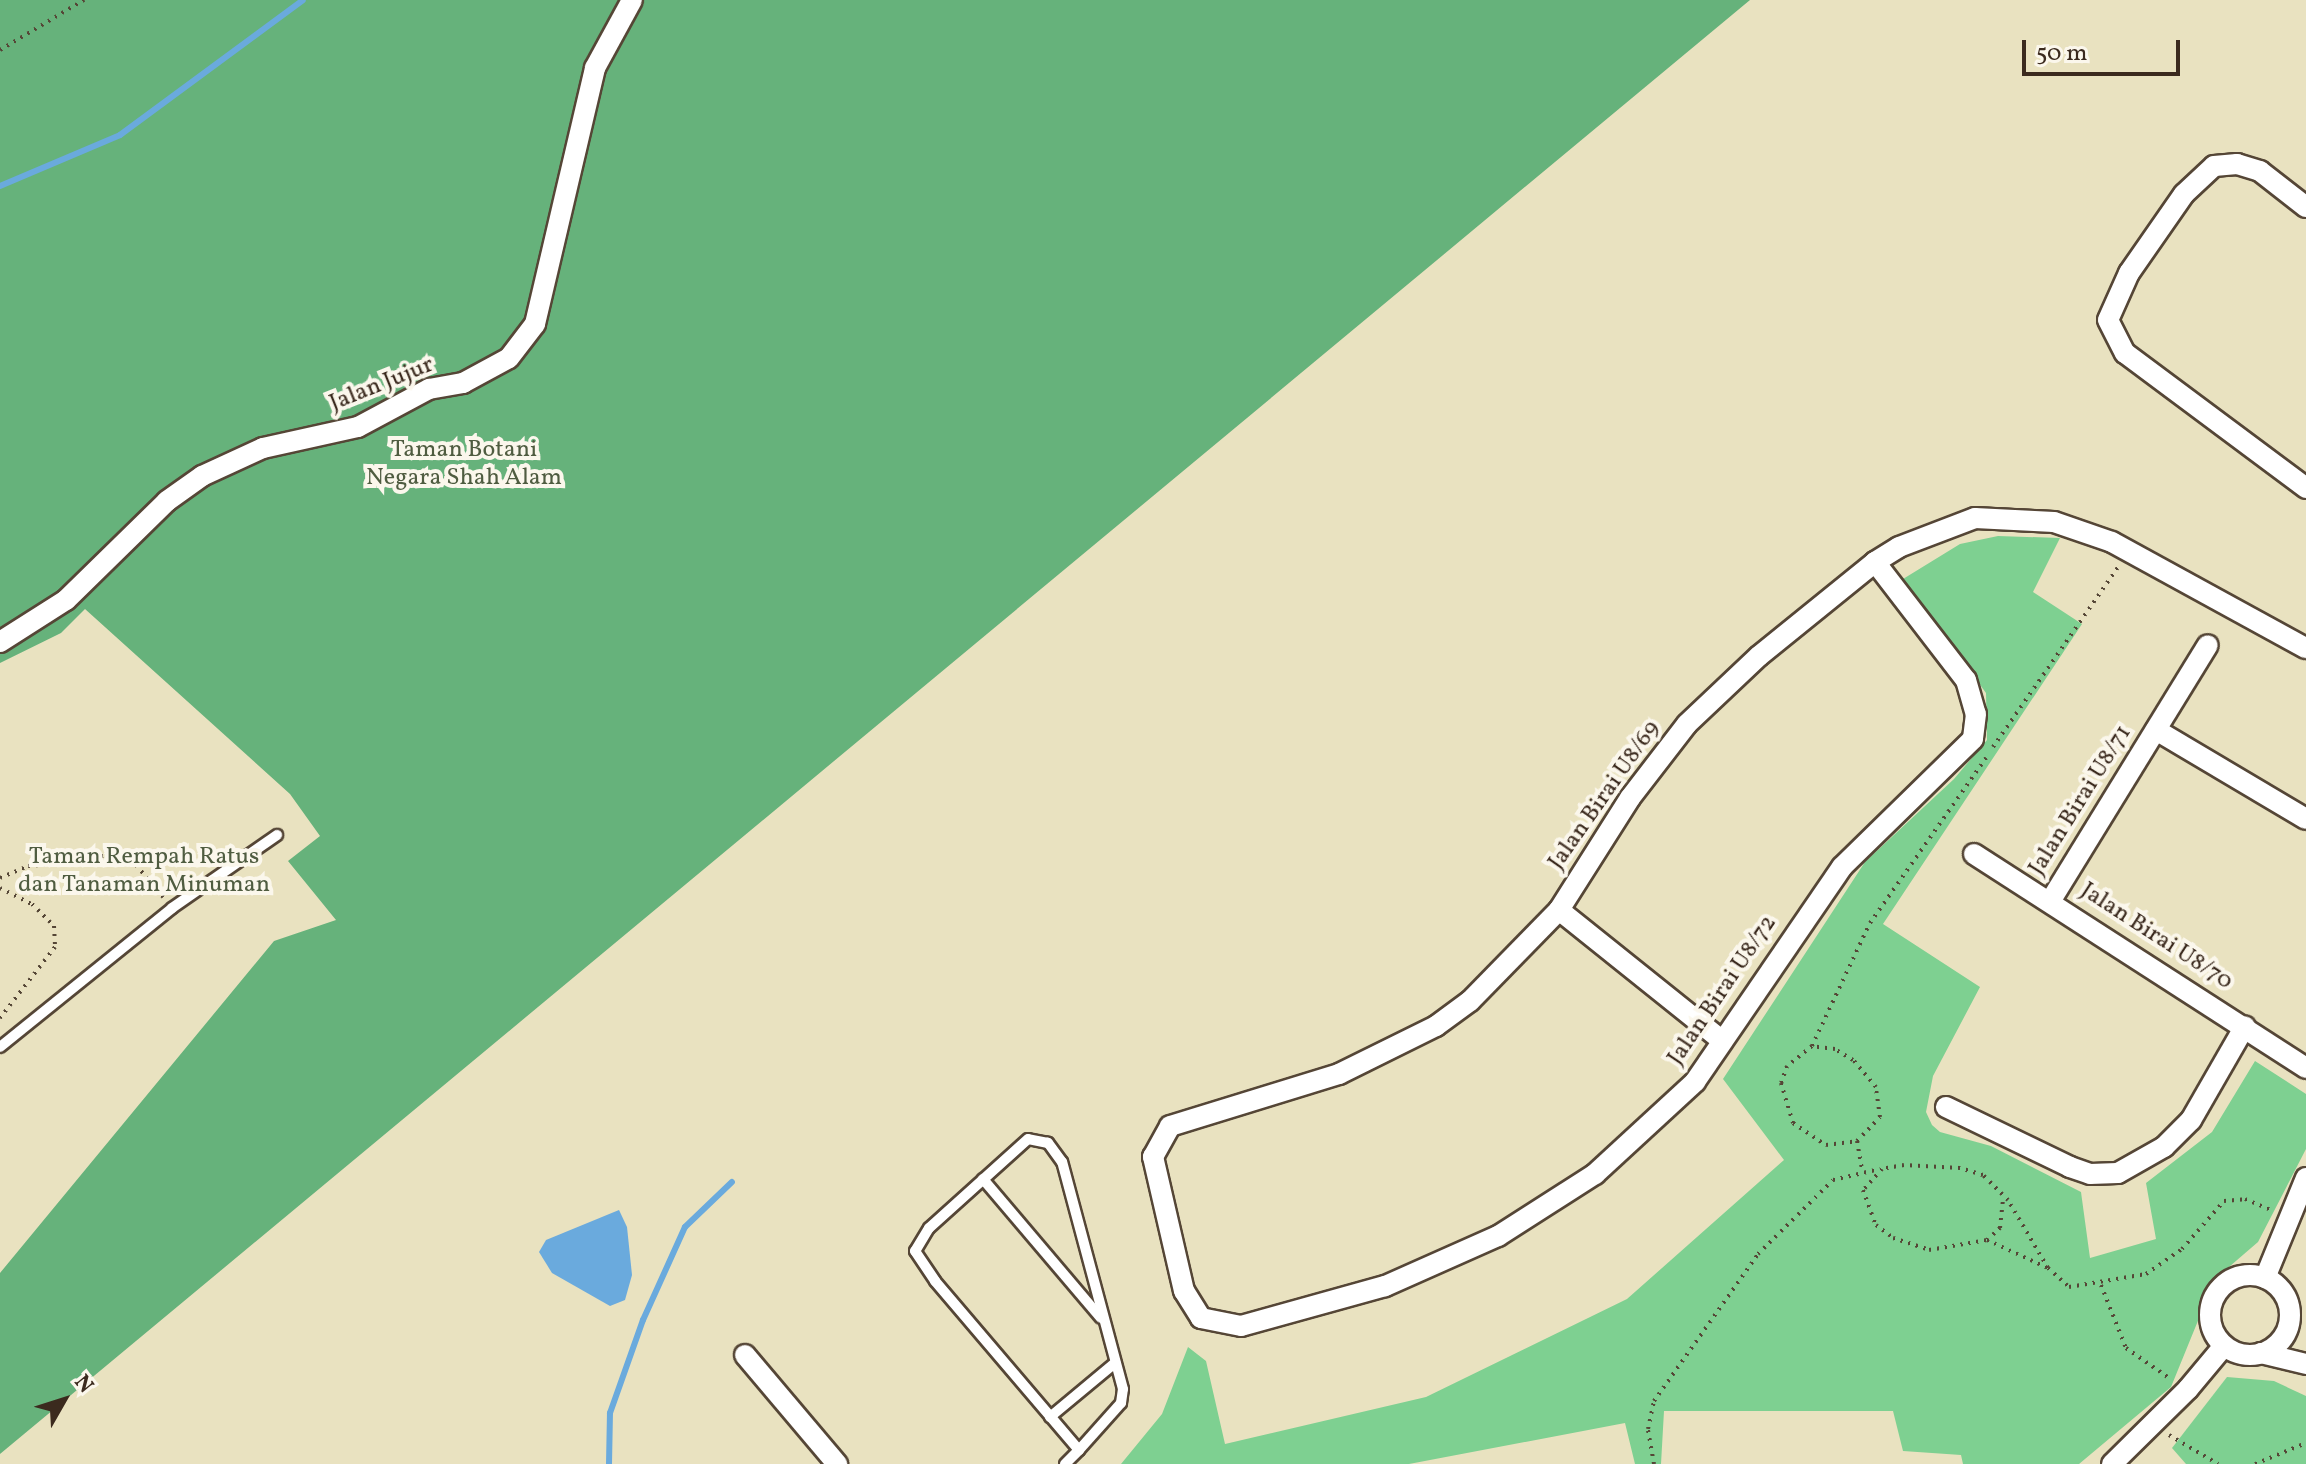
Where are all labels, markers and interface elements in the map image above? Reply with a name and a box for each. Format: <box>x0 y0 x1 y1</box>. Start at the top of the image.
scale bar <box>2026 24 2184 74</box>
text: 50 m <box>2036 37 2088 71</box>
street label: Jalan Jujur <box>326 351 438 419</box>
park label: Taman Botani Negara Shah Alam <box>366 437 562 493</box>
street label: Jalan Birai U8/69 <box>1543 716 1667 876</box>
street label: Jalan Birai U8/71 <box>2023 721 2139 881</box>
park label: Taman Rempah Ratus dan Tanaman Minuman <box>18 844 270 900</box>
street label: Jalan Birai U8/70 <box>2074 877 2238 997</box>
street label: Jalan Birai U8/72 <box>1662 910 1784 1072</box>
north arrow <box>24 1360 104 1440</box>
text: N <box>66 1369 100 1401</box>

